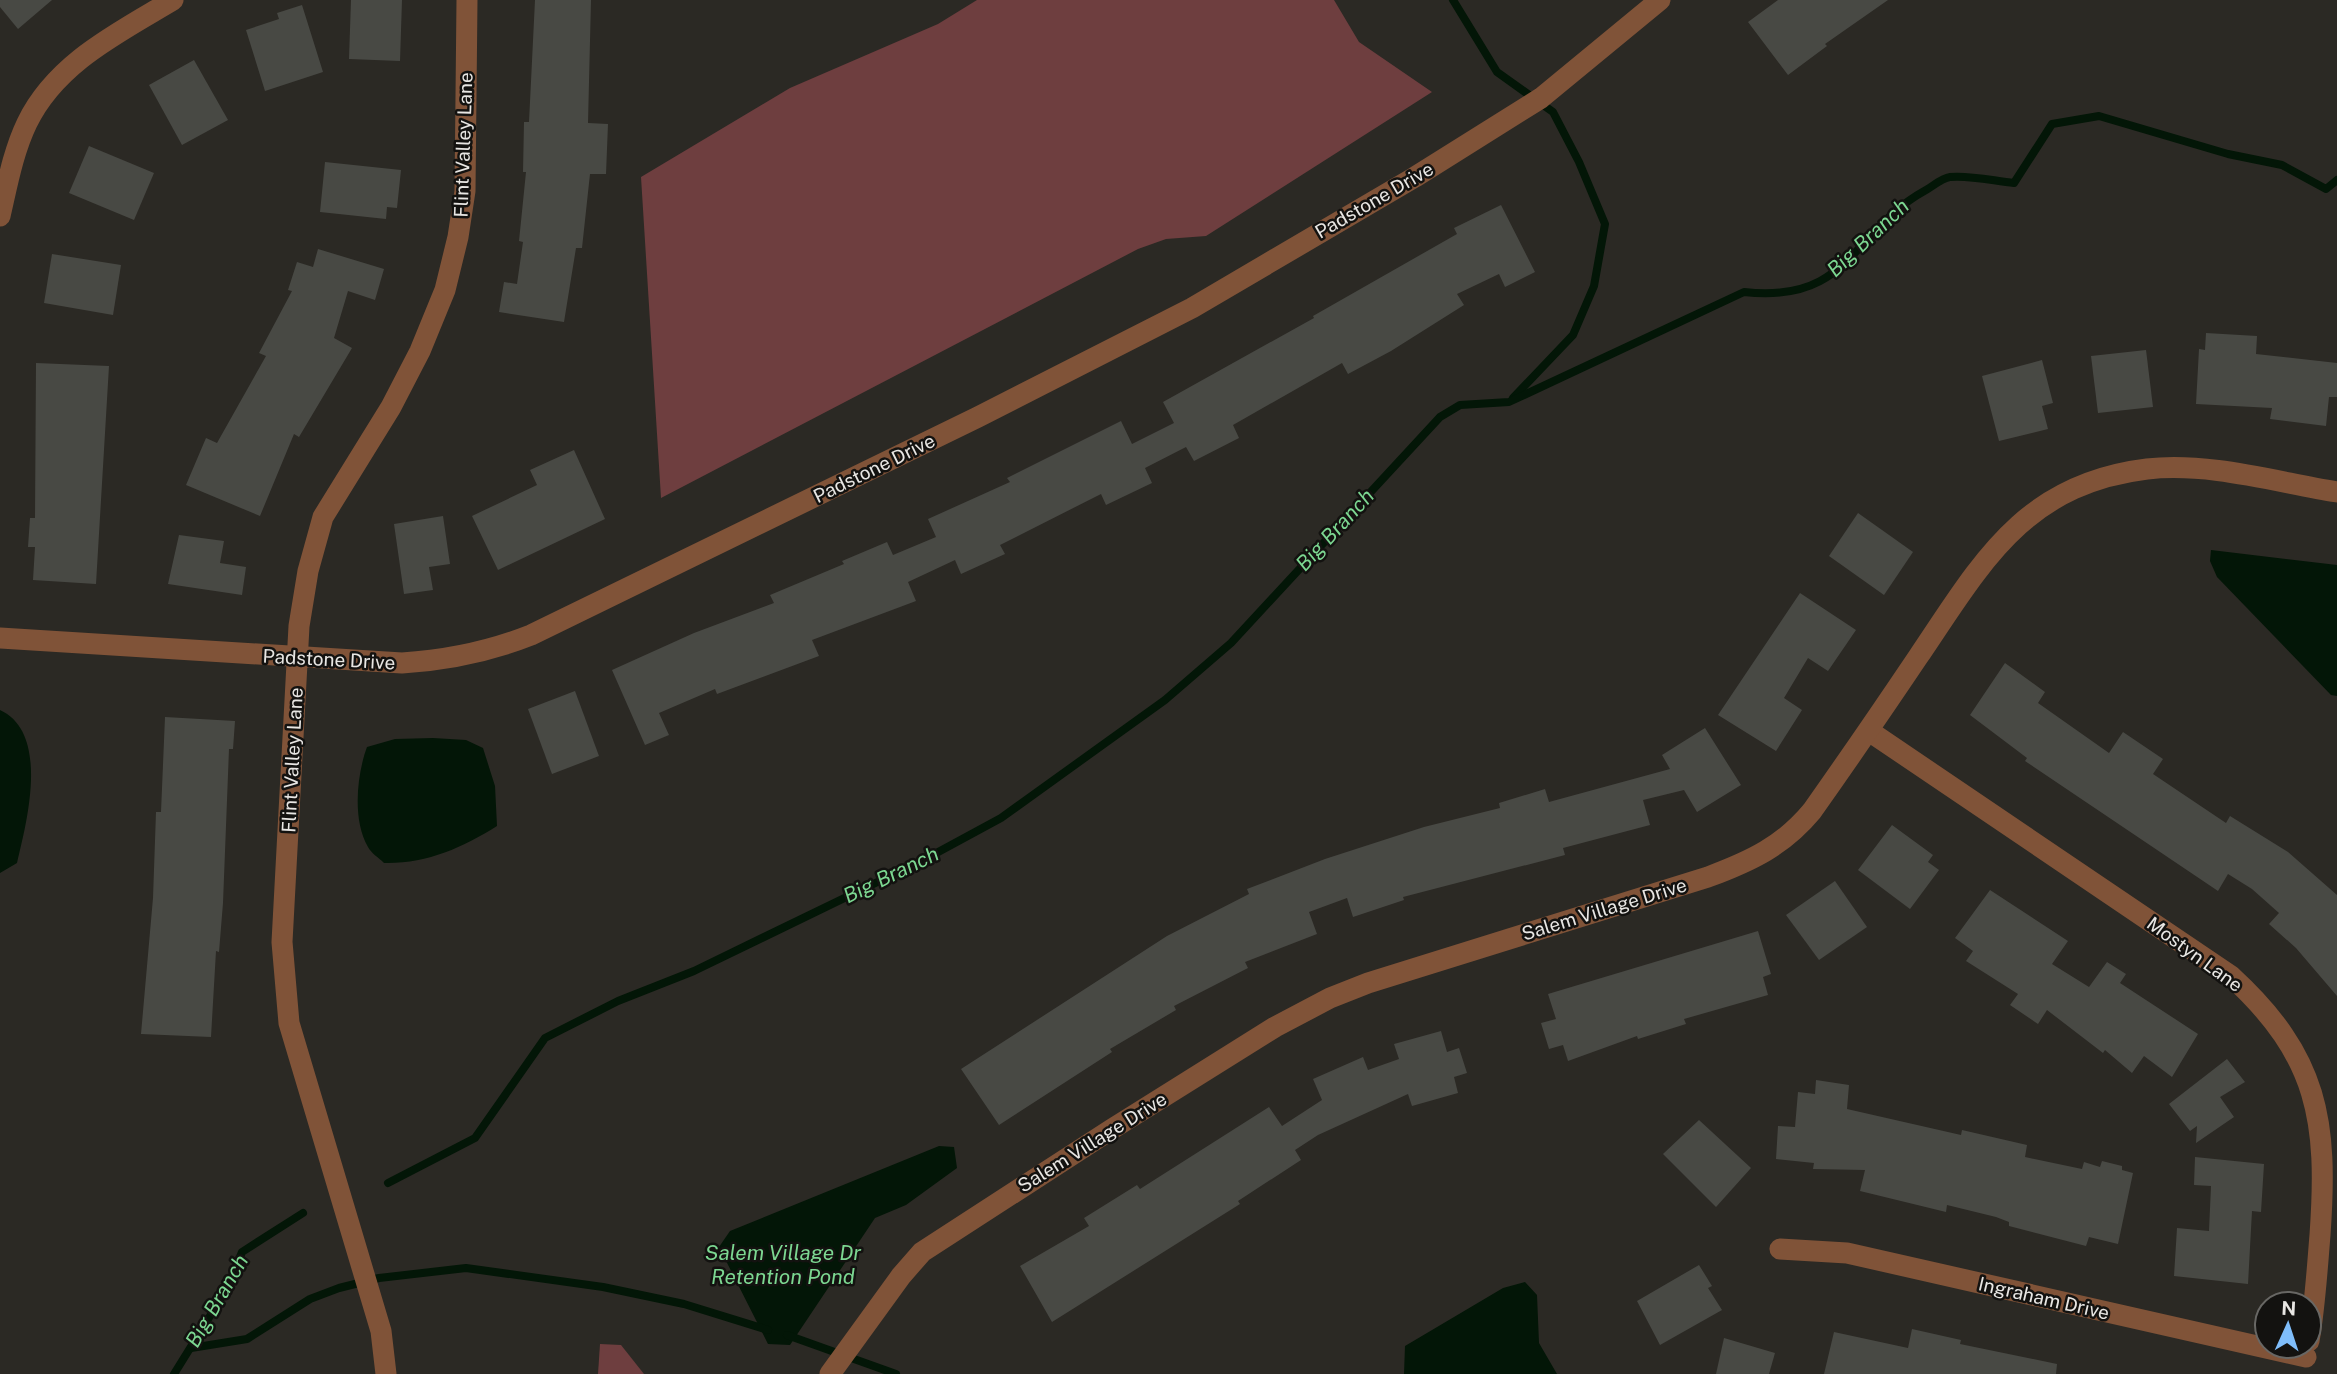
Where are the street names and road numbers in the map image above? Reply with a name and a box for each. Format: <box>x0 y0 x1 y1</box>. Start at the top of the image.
street label: Flint Valley Lane <box>449 72 477 218</box>
street label: Padstone Drive <box>1311 157 1437 243</box>
street label: Padstone Drive <box>810 429 938 507</box>
street label: Padstone Drive <box>262 645 396 673</box>
street label: Flint Valley Lane <box>277 687 307 833</box>
street label: Salem Village Drive <box>1519 873 1689 945</box>
street label: Mostyn Lane <box>2143 912 2247 996</box>
street label: Salem Village Drive <box>1014 1087 1170 1197</box>
street label: Ingraham Drive <box>1976 1272 2112 1324</box>

